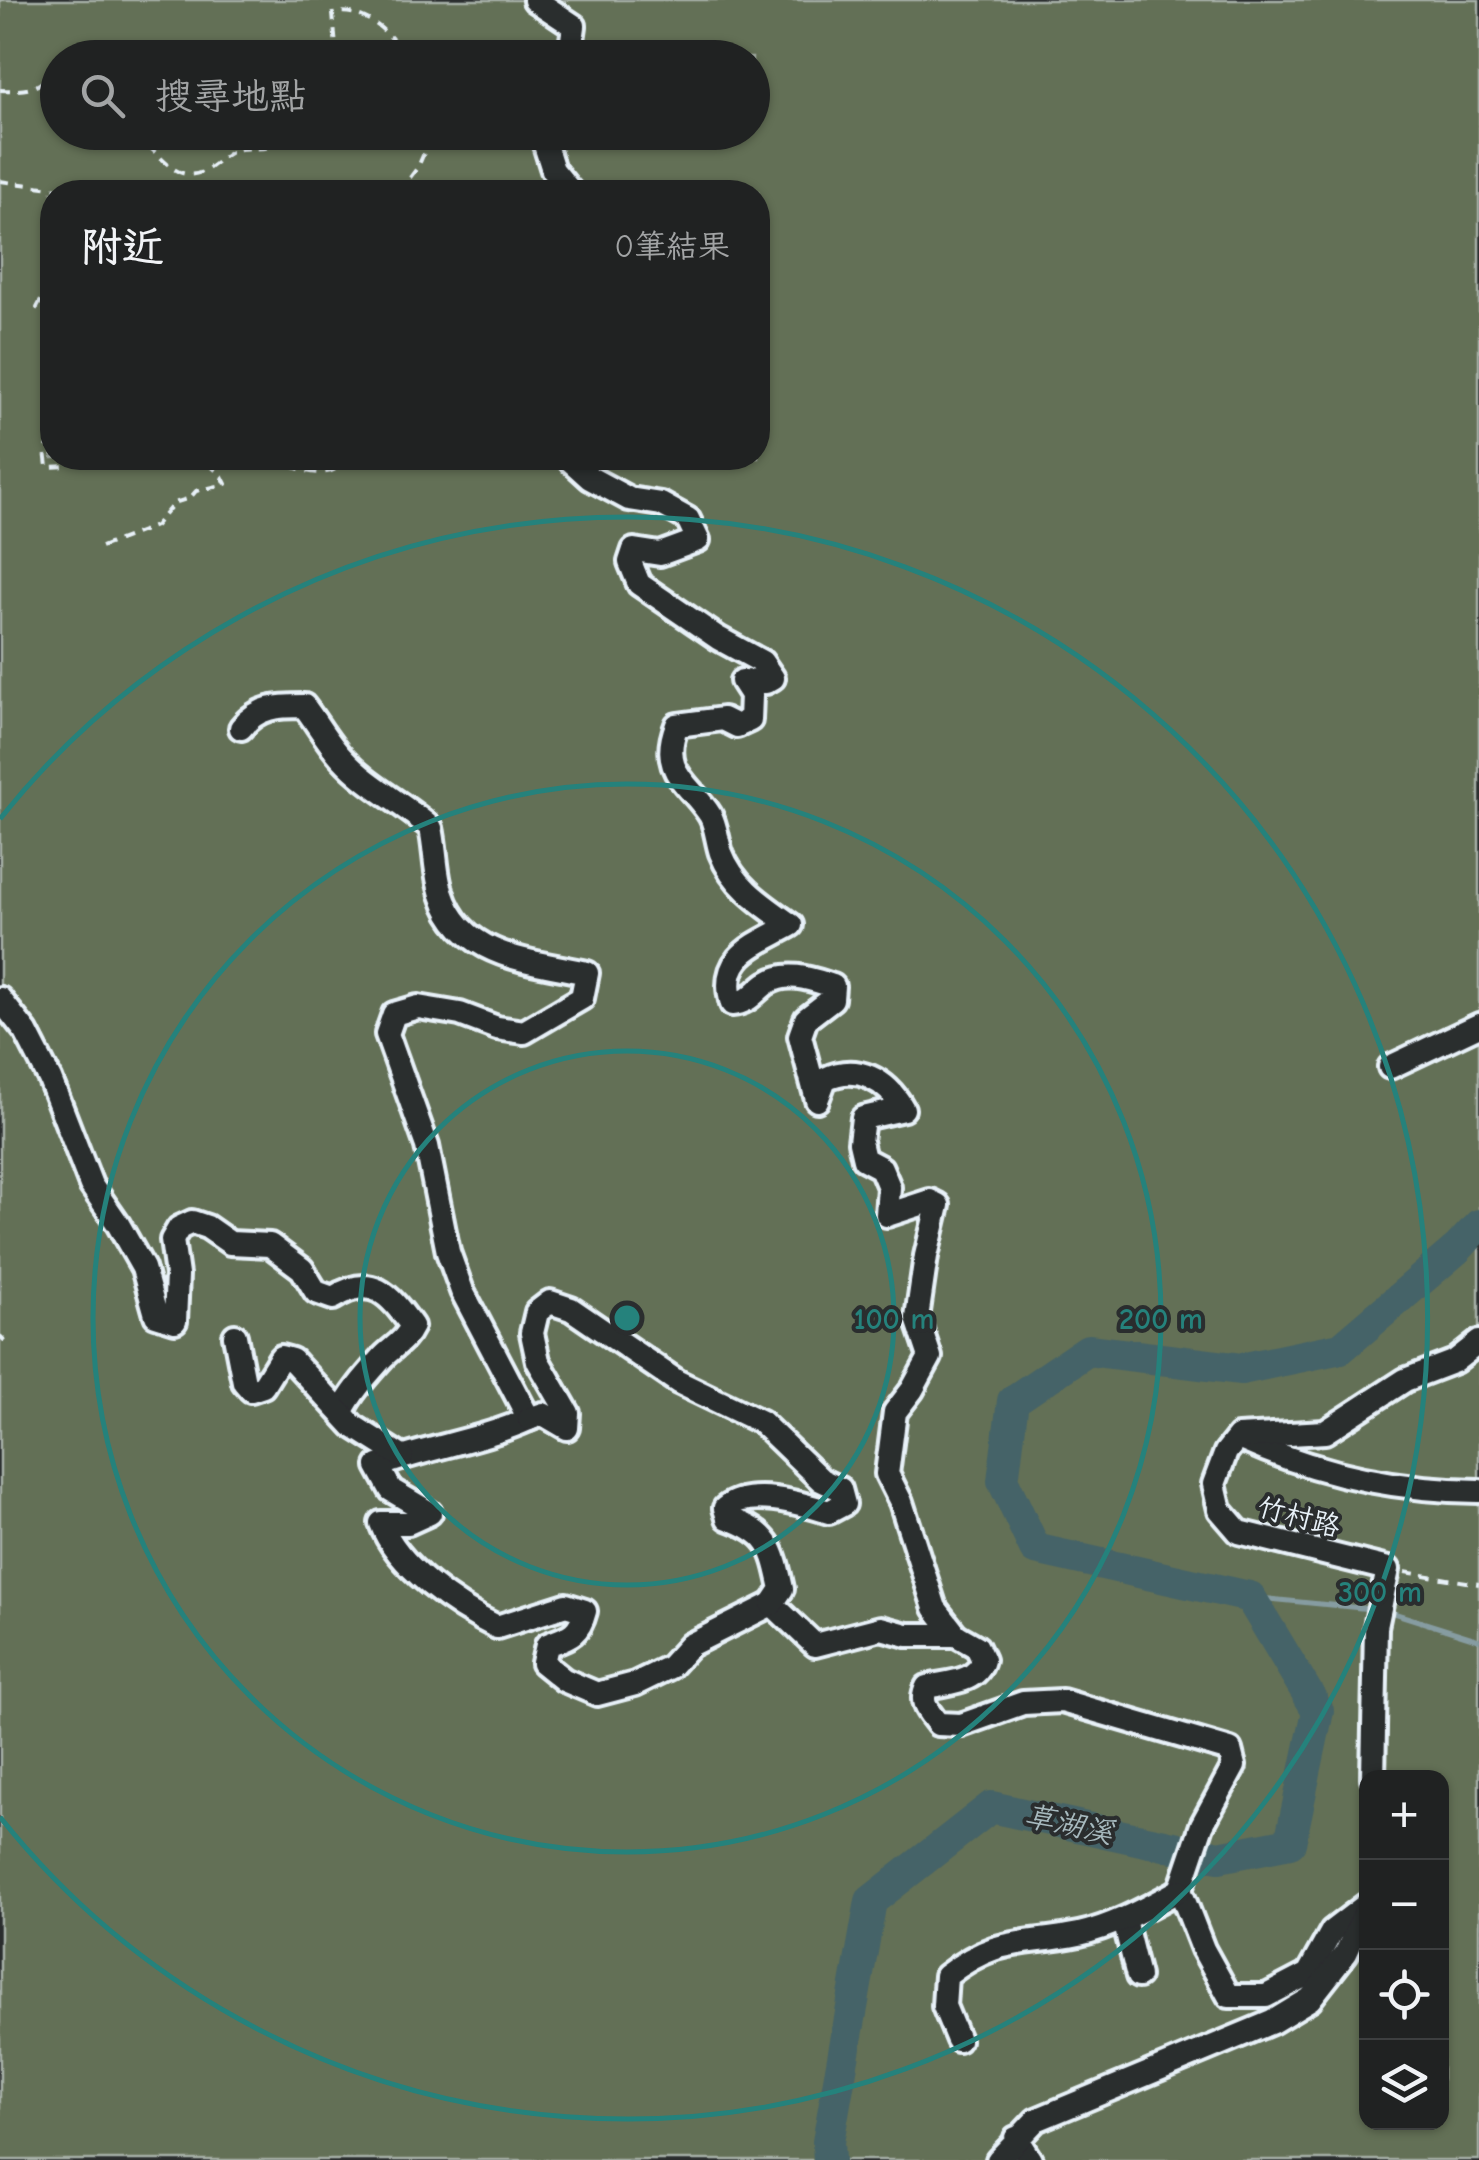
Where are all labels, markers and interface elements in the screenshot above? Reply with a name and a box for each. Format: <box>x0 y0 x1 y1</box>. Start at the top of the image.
search box <box>40 40 770 150</box>
icon: search <box>75 68 130 123</box>
text: 搜尋地點 <box>155 75 307 119</box>
text: 附近 <box>80 223 164 272</box>
text: 0筆結果 <box>615 228 730 265</box>
centre of rings <box>609 1300 645 1336</box>
text: 100 m <box>854 1302 934 1337</box>
text: 200 m <box>1119 1302 1203 1337</box>
street label: 竹村路 <box>1254 1491 1343 1543</box>
text: 300 m <box>1338 1575 1422 1610</box>
map controls <box>1359 1770 1449 2130</box>
button: + <box>1359 1770 1449 1860</box>
water label: 草湖溪 <box>1021 1798 1119 1851</box>
button: − <box>1359 1860 1449 1950</box>
button: locate <box>1359 1950 1449 2040</box>
button: layers <box>1359 2040 1449 2130</box>

